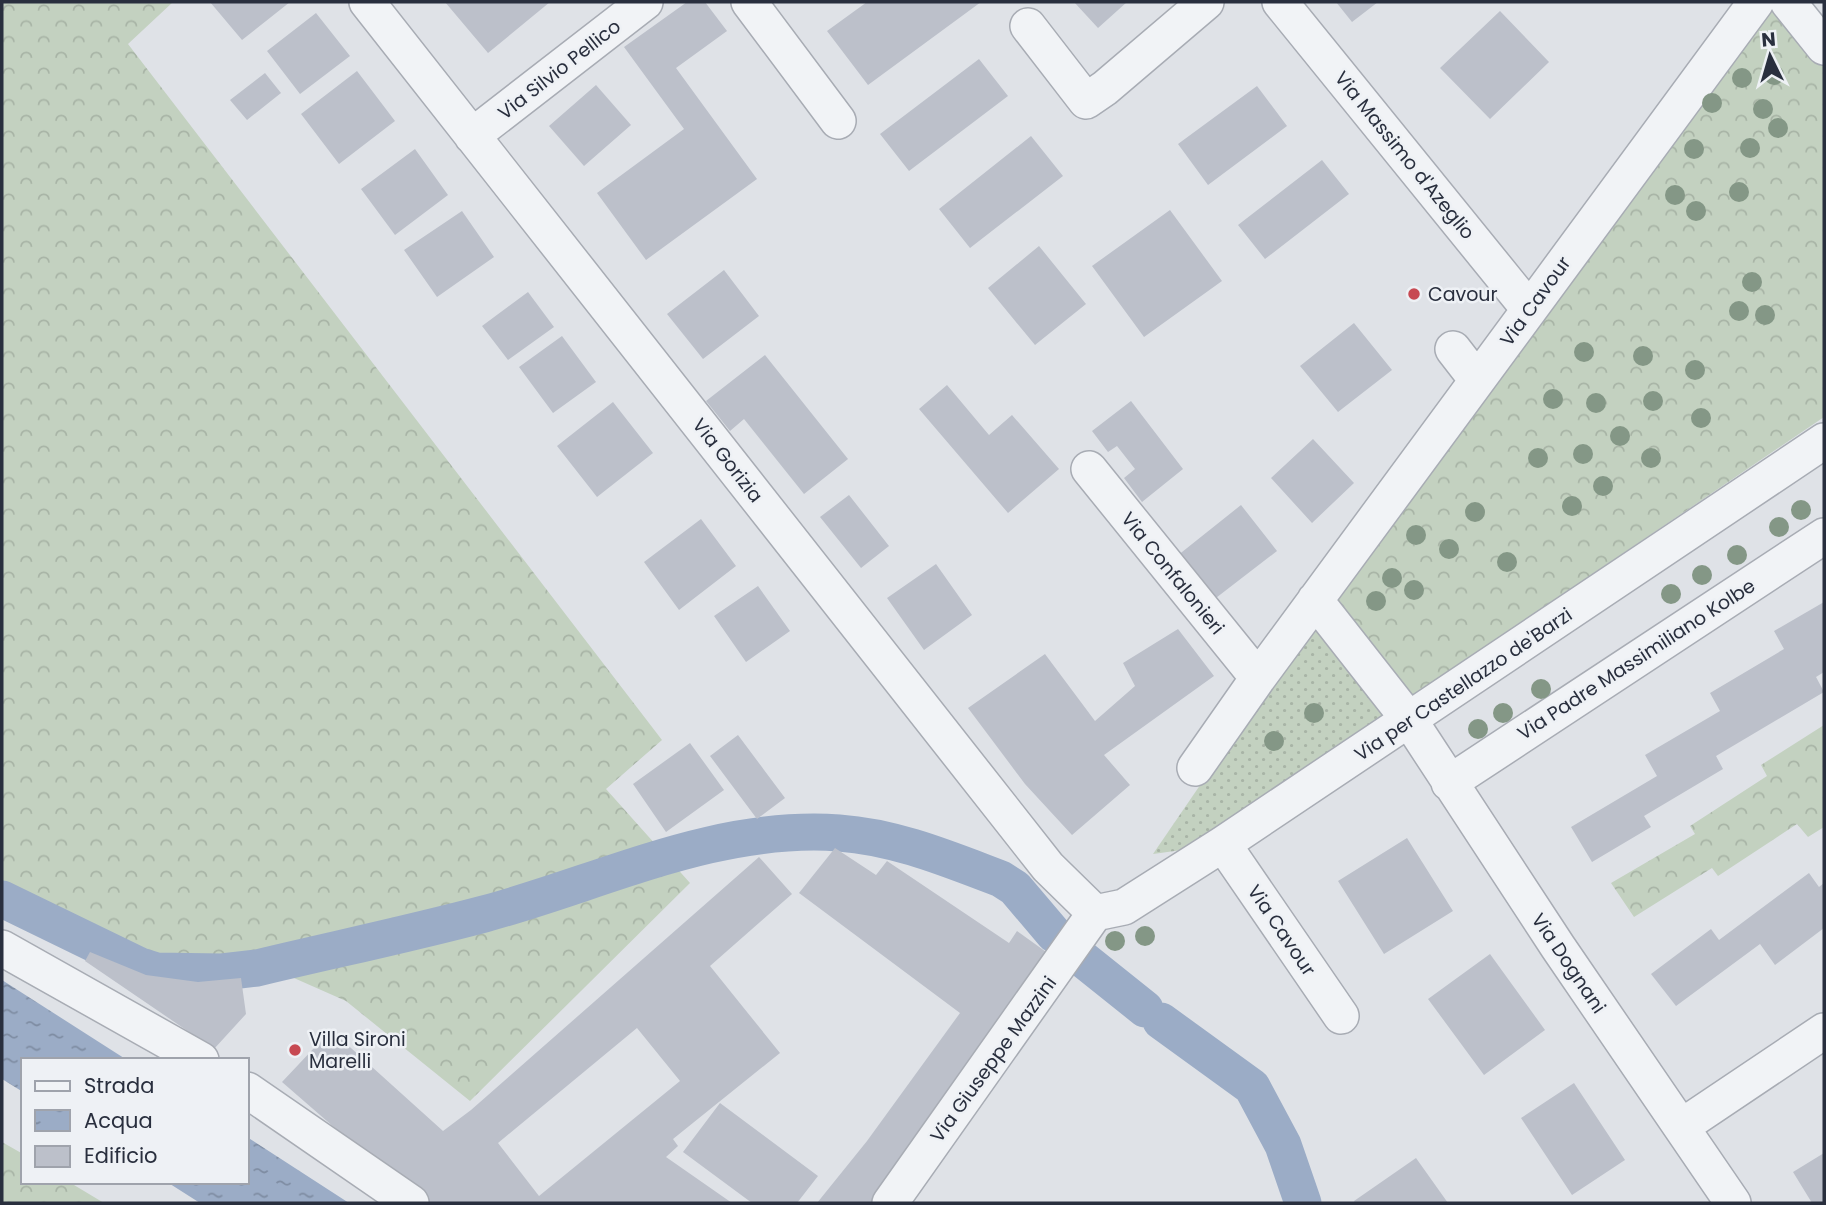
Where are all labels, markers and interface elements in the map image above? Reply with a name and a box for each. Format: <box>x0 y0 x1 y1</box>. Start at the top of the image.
street label: Via Silvio Pellico <box>492 13 626 126</box>
north arrow <box>1735 21 1805 91</box>
text: N <box>1760 25 1777 54</box>
street label: Via Massimo d'Azeglio <box>1328 65 1481 245</box>
street label: Via Cavour <box>1494 251 1577 352</box>
place label: Cavour <box>1428 281 1498 308</box>
marker: Cavour <box>1406 286 1422 302</box>
street label: Via Gorizia <box>686 412 769 508</box>
street label: Via Confalonieri <box>1115 506 1231 640</box>
street label: Via Padre Massimiliano Kolbe <box>1512 572 1760 747</box>
street label: Via per Castellazzo de'Barzi <box>1349 601 1578 768</box>
street label: Via Cavour <box>1241 879 1322 981</box>
street label: Via Dognani <box>1525 908 1612 1019</box>
street label: Via Giuseppe Mazzini <box>924 971 1063 1148</box>
place label: Villa Sironi Marelli <box>309 1026 406 1075</box>
marker: Villa Sironi Marelli <box>287 1042 303 1058</box>
legend <box>21 1058 248 1184</box>
text: Strada <box>84 1071 154 1100</box>
text: Acqua <box>84 1106 153 1135</box>
text: Edificio <box>84 1141 158 1170</box>

